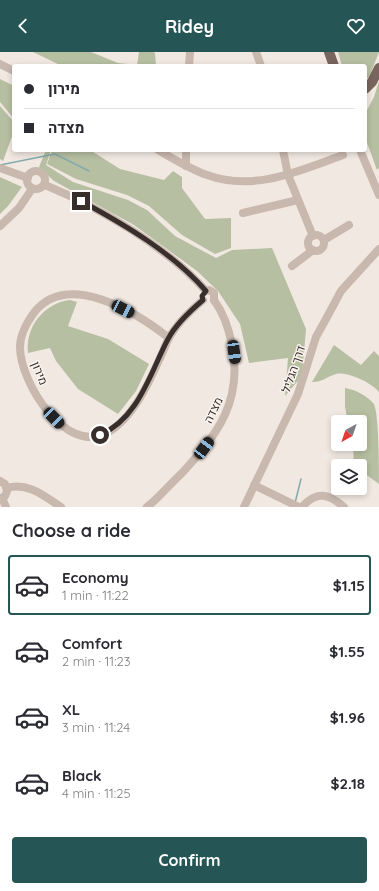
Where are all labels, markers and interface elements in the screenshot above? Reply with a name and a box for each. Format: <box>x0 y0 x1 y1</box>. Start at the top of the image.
icon: back <box>12 15 34 37</box>
text: Ridey <box>165 15 214 38</box>
icon: heart <box>345 15 367 37</box>
text: מירון <box>48 79 80 98</box>
text: מצדה <box>48 118 84 137</box>
route end <box>72 192 90 210</box>
car <box>110 298 136 320</box>
car <box>226 339 242 365</box>
street label: דרך הגליל <box>278 343 308 395</box>
street label: מירון <box>29 359 51 387</box>
street label: מצדה <box>200 394 226 426</box>
car <box>41 405 67 431</box>
north arrow <box>331 415 367 451</box>
map controls <box>331 415 367 495</box>
route start <box>91 426 109 444</box>
car <box>192 435 216 461</box>
button: layers <box>331 459 367 495</box>
text: Choose a ride <box>12 519 131 542</box>
icon: car <box>14 567 50 603</box>
text: Economy <box>62 568 129 587</box>
text: $1.15 <box>333 576 365 595</box>
text: 1 min · 11:22 <box>62 587 129 603</box>
icon: car <box>14 633 50 669</box>
text: Comfort <box>62 634 123 653</box>
text: $1.55 <box>329 642 365 661</box>
text: 2 min · 11:23 <box>62 653 131 669</box>
icon: car <box>14 699 50 735</box>
text: XL <box>62 700 80 719</box>
text: $1.96 <box>330 708 365 727</box>
text: 3 min · 11:24 <box>62 719 130 735</box>
icon: car <box>14 765 50 801</box>
text: Black <box>62 766 102 785</box>
text: $2.18 <box>330 774 365 793</box>
text: 4 min · 11:25 <box>62 785 131 801</box>
button: Confirm <box>12 837 367 883</box>

